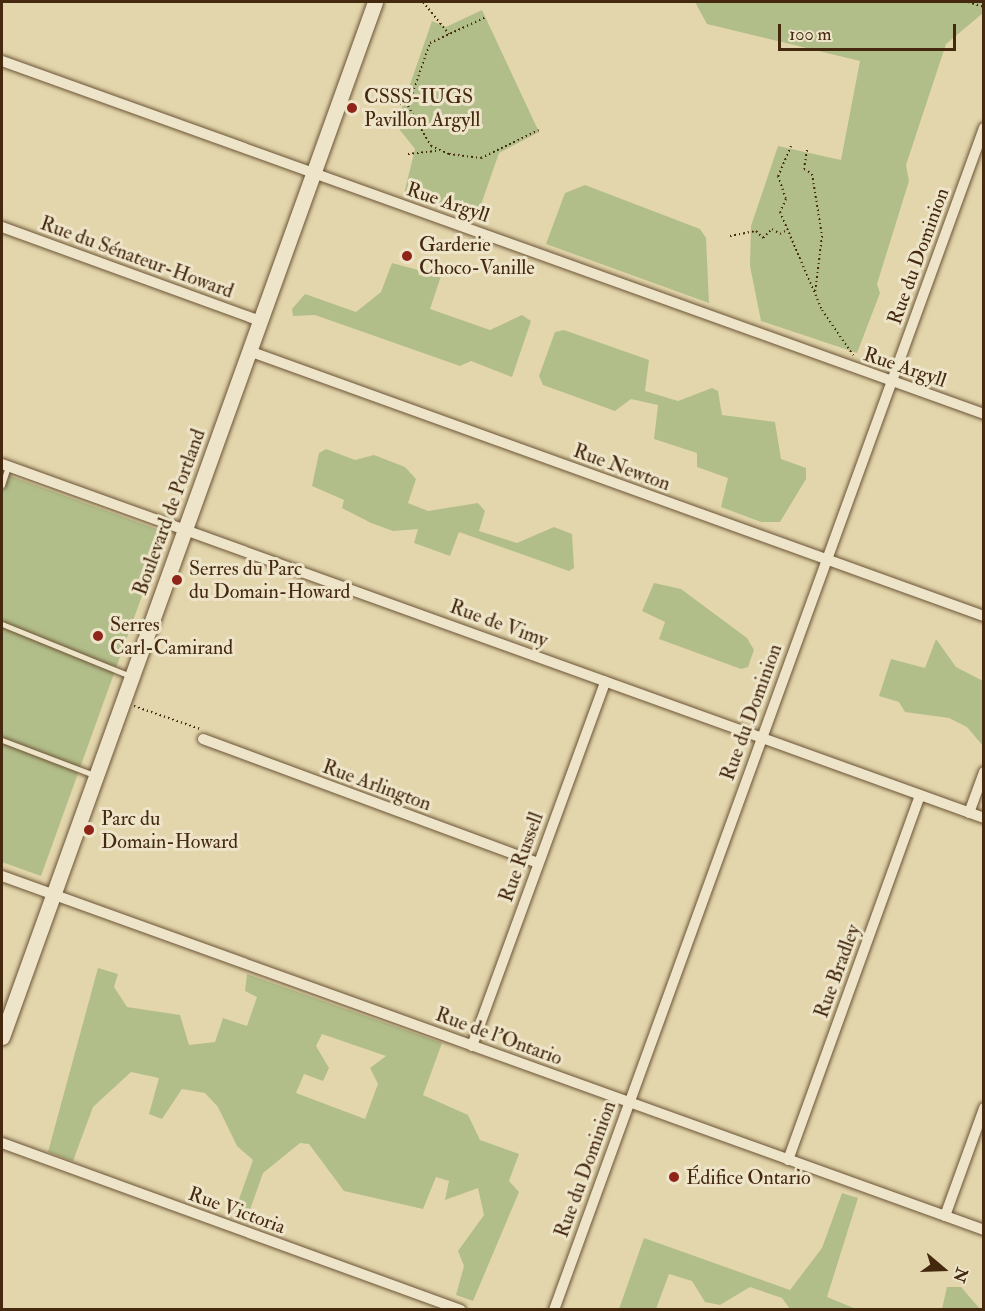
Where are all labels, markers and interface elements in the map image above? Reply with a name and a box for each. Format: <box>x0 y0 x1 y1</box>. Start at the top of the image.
scale bar <box>781 12 960 50</box>
text: 100 m <box>789 23 832 46</box>
place label: CSSS-IUGS Pavillon Argyll <box>364 84 480 131</box>
marker: CSSS-IUGS Pavillon Argyll <box>345 101 359 115</box>
street label: Rue Argyll <box>403 177 493 227</box>
street label: Rue du Dominion <box>882 184 954 328</box>
street label: Rue du Sénateur-Howard <box>37 211 237 303</box>
place label: Garderie Choco-Vanille <box>419 232 535 279</box>
marker: Garderie Choco-Vanille <box>400 249 414 263</box>
street label: Rue Argyll <box>860 342 950 392</box>
street label: Boulevard de Portland <box>128 426 210 598</box>
street label: Rue Newton <box>570 438 674 496</box>
place label: Serres du Parc du Domain-Howard <box>189 556 350 603</box>
marker: Serres du Parc du Domain-Howard <box>170 573 184 587</box>
street label: Rue de Vimy <box>447 594 551 652</box>
place label: Serres Carl-Camirand <box>110 612 233 659</box>
marker: Serres Carl-Camirand <box>91 629 105 643</box>
street label: Rue du Dominion <box>715 640 787 784</box>
street label: Rue Arlington <box>319 754 435 816</box>
place label: Parc du Domain-Howard <box>101 807 238 854</box>
street label: Rue Russell <box>494 809 548 905</box>
marker: Parc du Domain-Howard <box>82 823 96 837</box>
street label: Rue Bradley <box>809 921 865 1021</box>
street label: Rue de l'Ontario <box>432 1002 566 1070</box>
street label: Rue du Dominion <box>549 1097 621 1241</box>
place label: Édifice Ontario <box>686 1165 811 1189</box>
marker: Édifice Ontario <box>667 1170 681 1184</box>
street label: Rue Victoria <box>185 1181 289 1239</box>
north arrow <box>913 1239 973 1299</box>
text: N <box>948 1265 972 1285</box>

